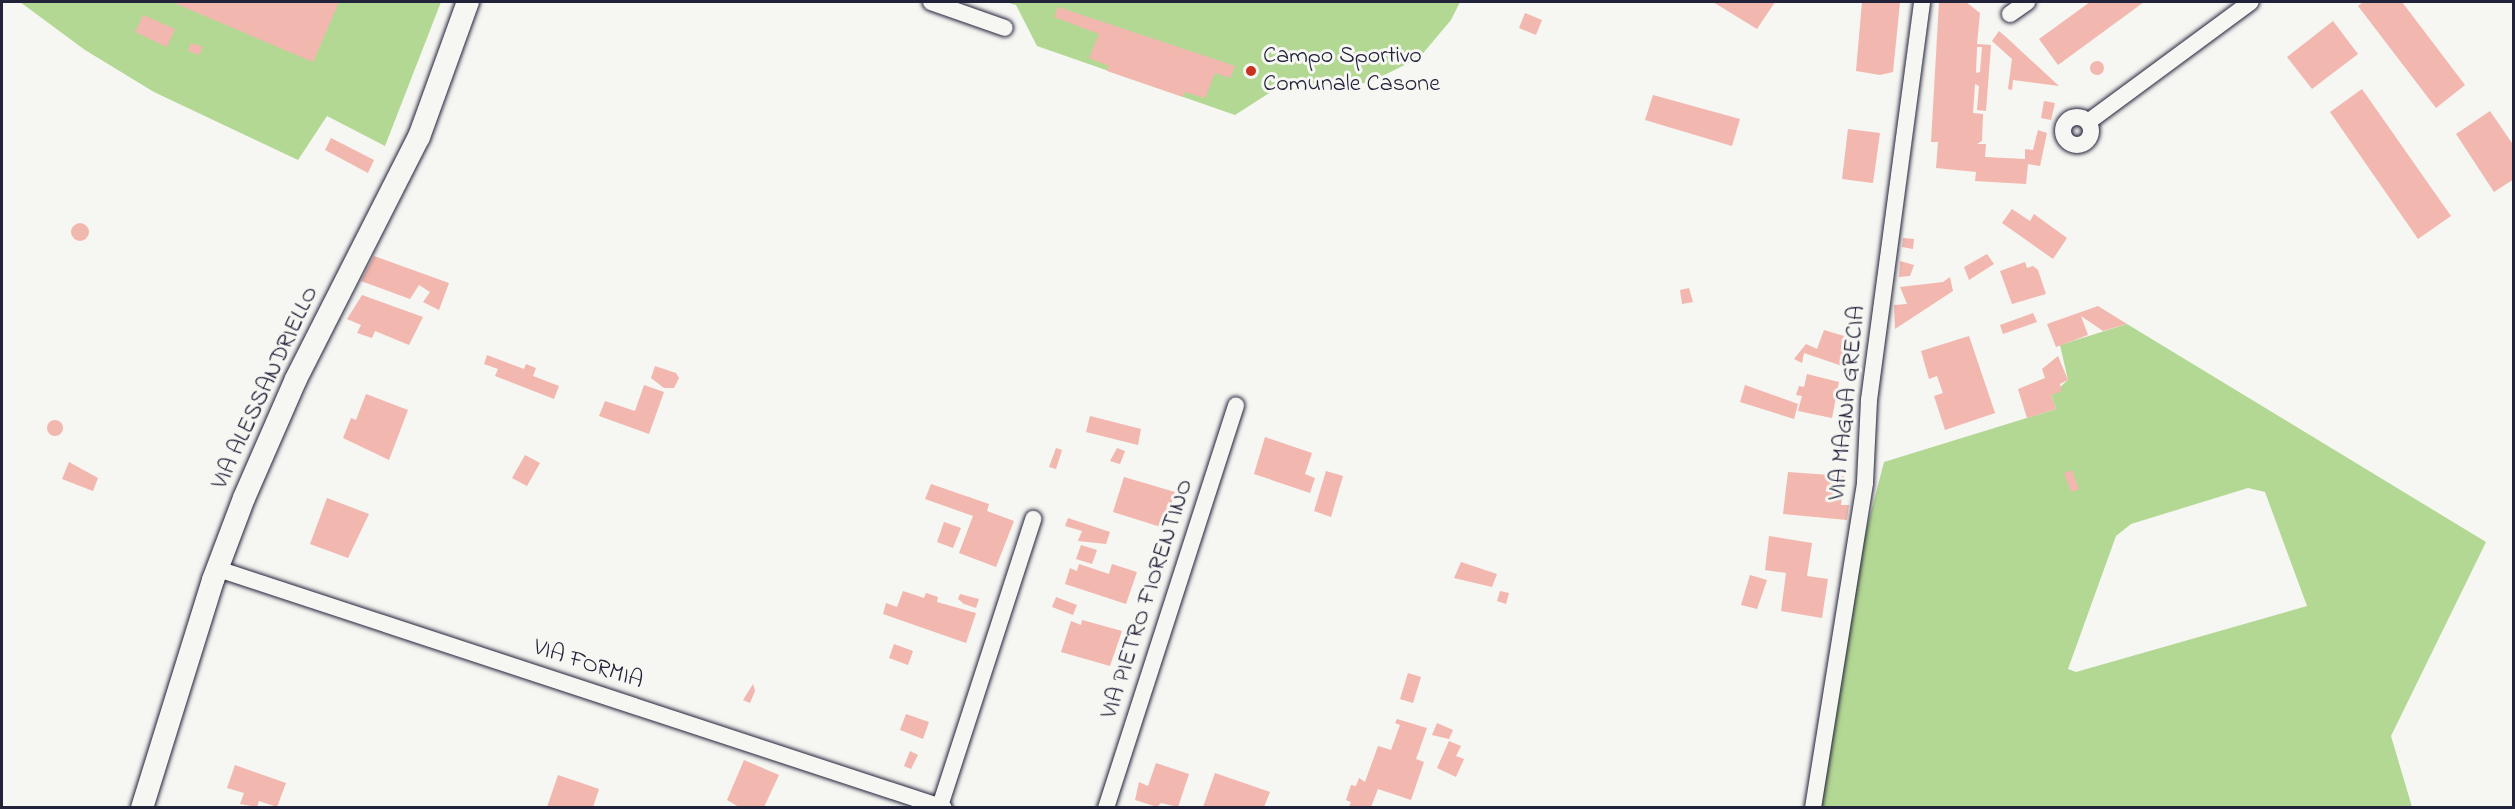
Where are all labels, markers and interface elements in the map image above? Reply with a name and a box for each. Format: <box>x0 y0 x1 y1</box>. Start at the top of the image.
place label: Campo Sportivo Comunale Casone <box>1263 43 1440 99</box>
marker: Campo Sportivo Comunale Casone <box>1244 64 1258 78</box>
street label: VIA ALESSANDRIELLO <box>206 282 326 494</box>
street label: VIA MAGNA GRECIA <box>1823 304 1873 502</box>
street label: VIA PIETRO FIORENTINO <box>1096 476 1200 722</box>
street label: VIA FORMIA <box>529 634 647 696</box>

